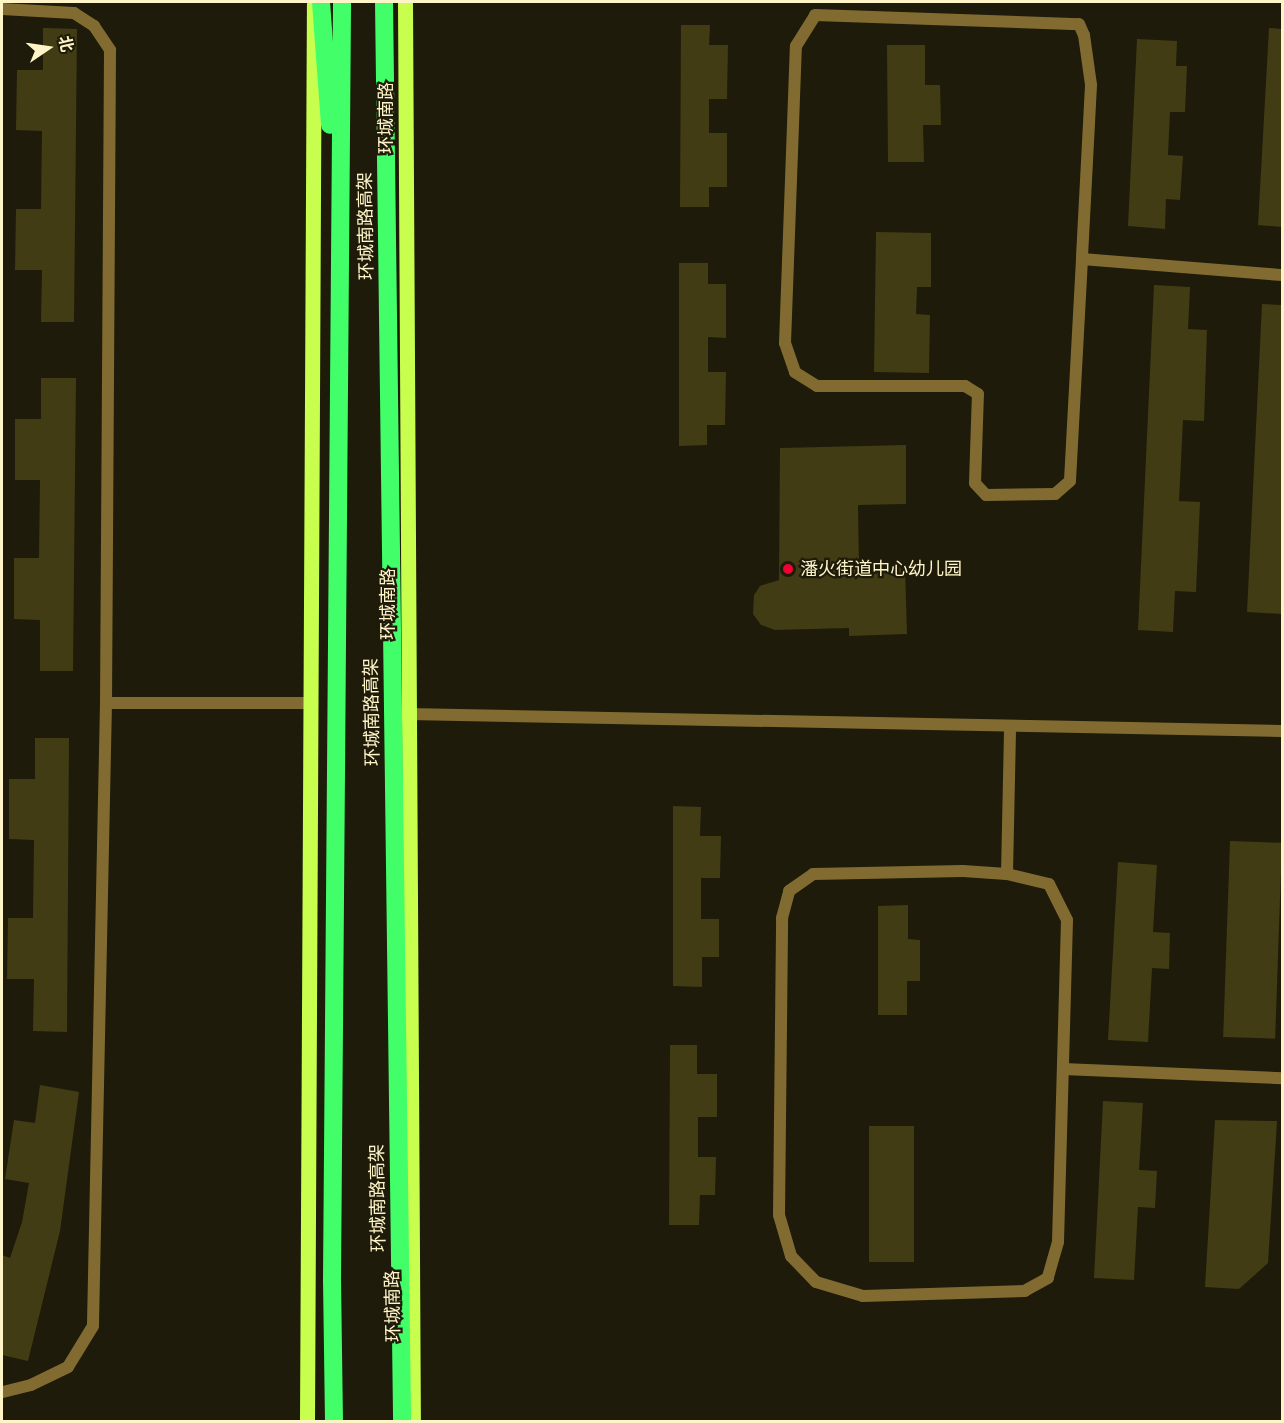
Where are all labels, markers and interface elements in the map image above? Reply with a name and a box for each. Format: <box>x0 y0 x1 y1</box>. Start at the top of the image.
north arrow <box>18 18 78 78</box>
text: 北 <box>55 34 77 54</box>
street label: 环城南路 <box>375 82 397 154</box>
street label: 环城南路高架 <box>354 172 378 280</box>
place label: 潘火街道中心幼儿园 <box>800 558 962 580</box>
marker: 潘火街道中心幼儿园 <box>781 562 795 576</box>
street label: 环城南路 <box>377 568 399 640</box>
street label: 环城南路高架 <box>360 658 384 766</box>
street label: 环城南路高架 <box>366 1144 390 1252</box>
street label: 环城南路 <box>382 1270 404 1342</box>

